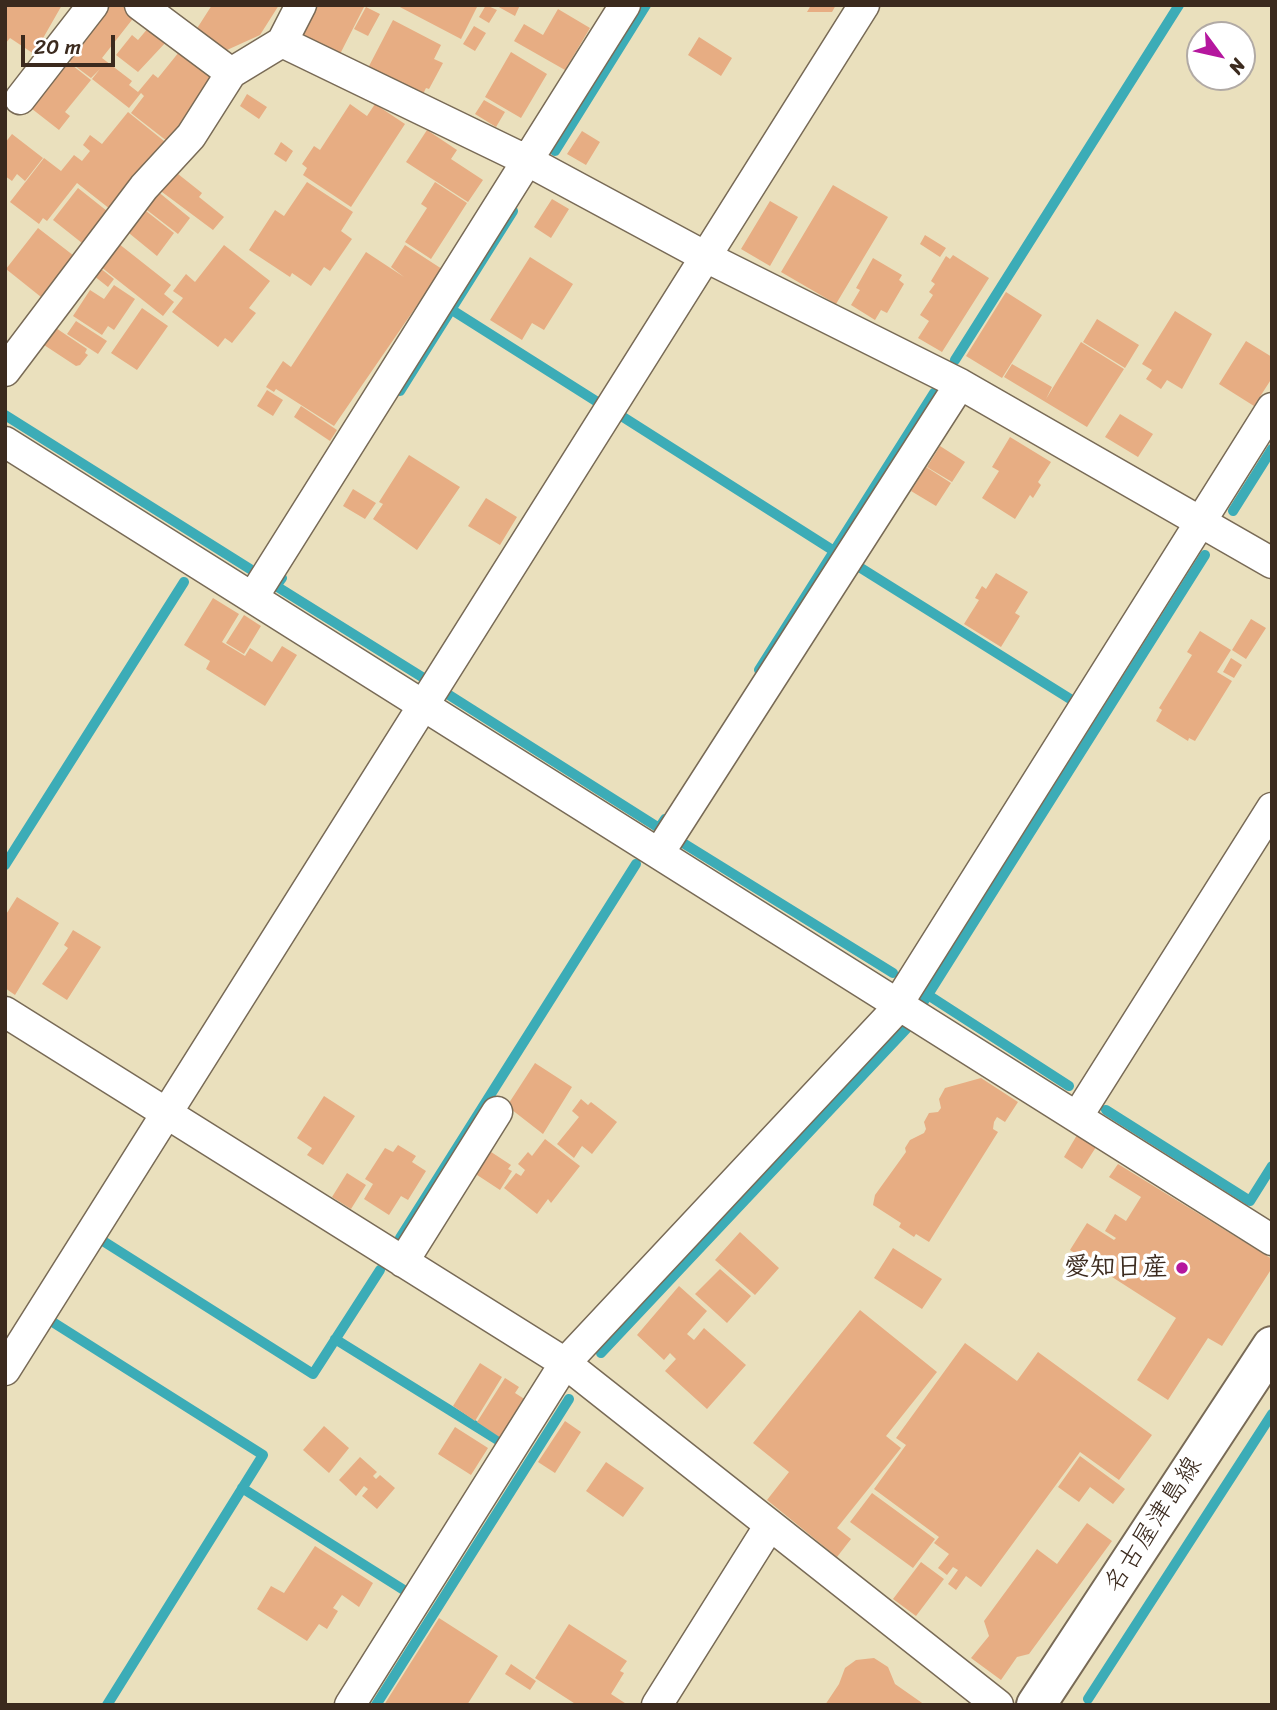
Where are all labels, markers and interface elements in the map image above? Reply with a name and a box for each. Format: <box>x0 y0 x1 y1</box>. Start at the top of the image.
scale bar <box>24 21 119 65</box>
north arrow <box>1186 21 1256 91</box>
text: 20 m <box>34 28 81 66</box>
text: N <box>1220 52 1255 81</box>
place label: 愛知日産 <box>1064 1252 1168 1284</box>
marker: 愛知日産 <box>1174 1260 1190 1276</box>
street label: 名古屋津島線 <box>1098 1451 1210 1599</box>

